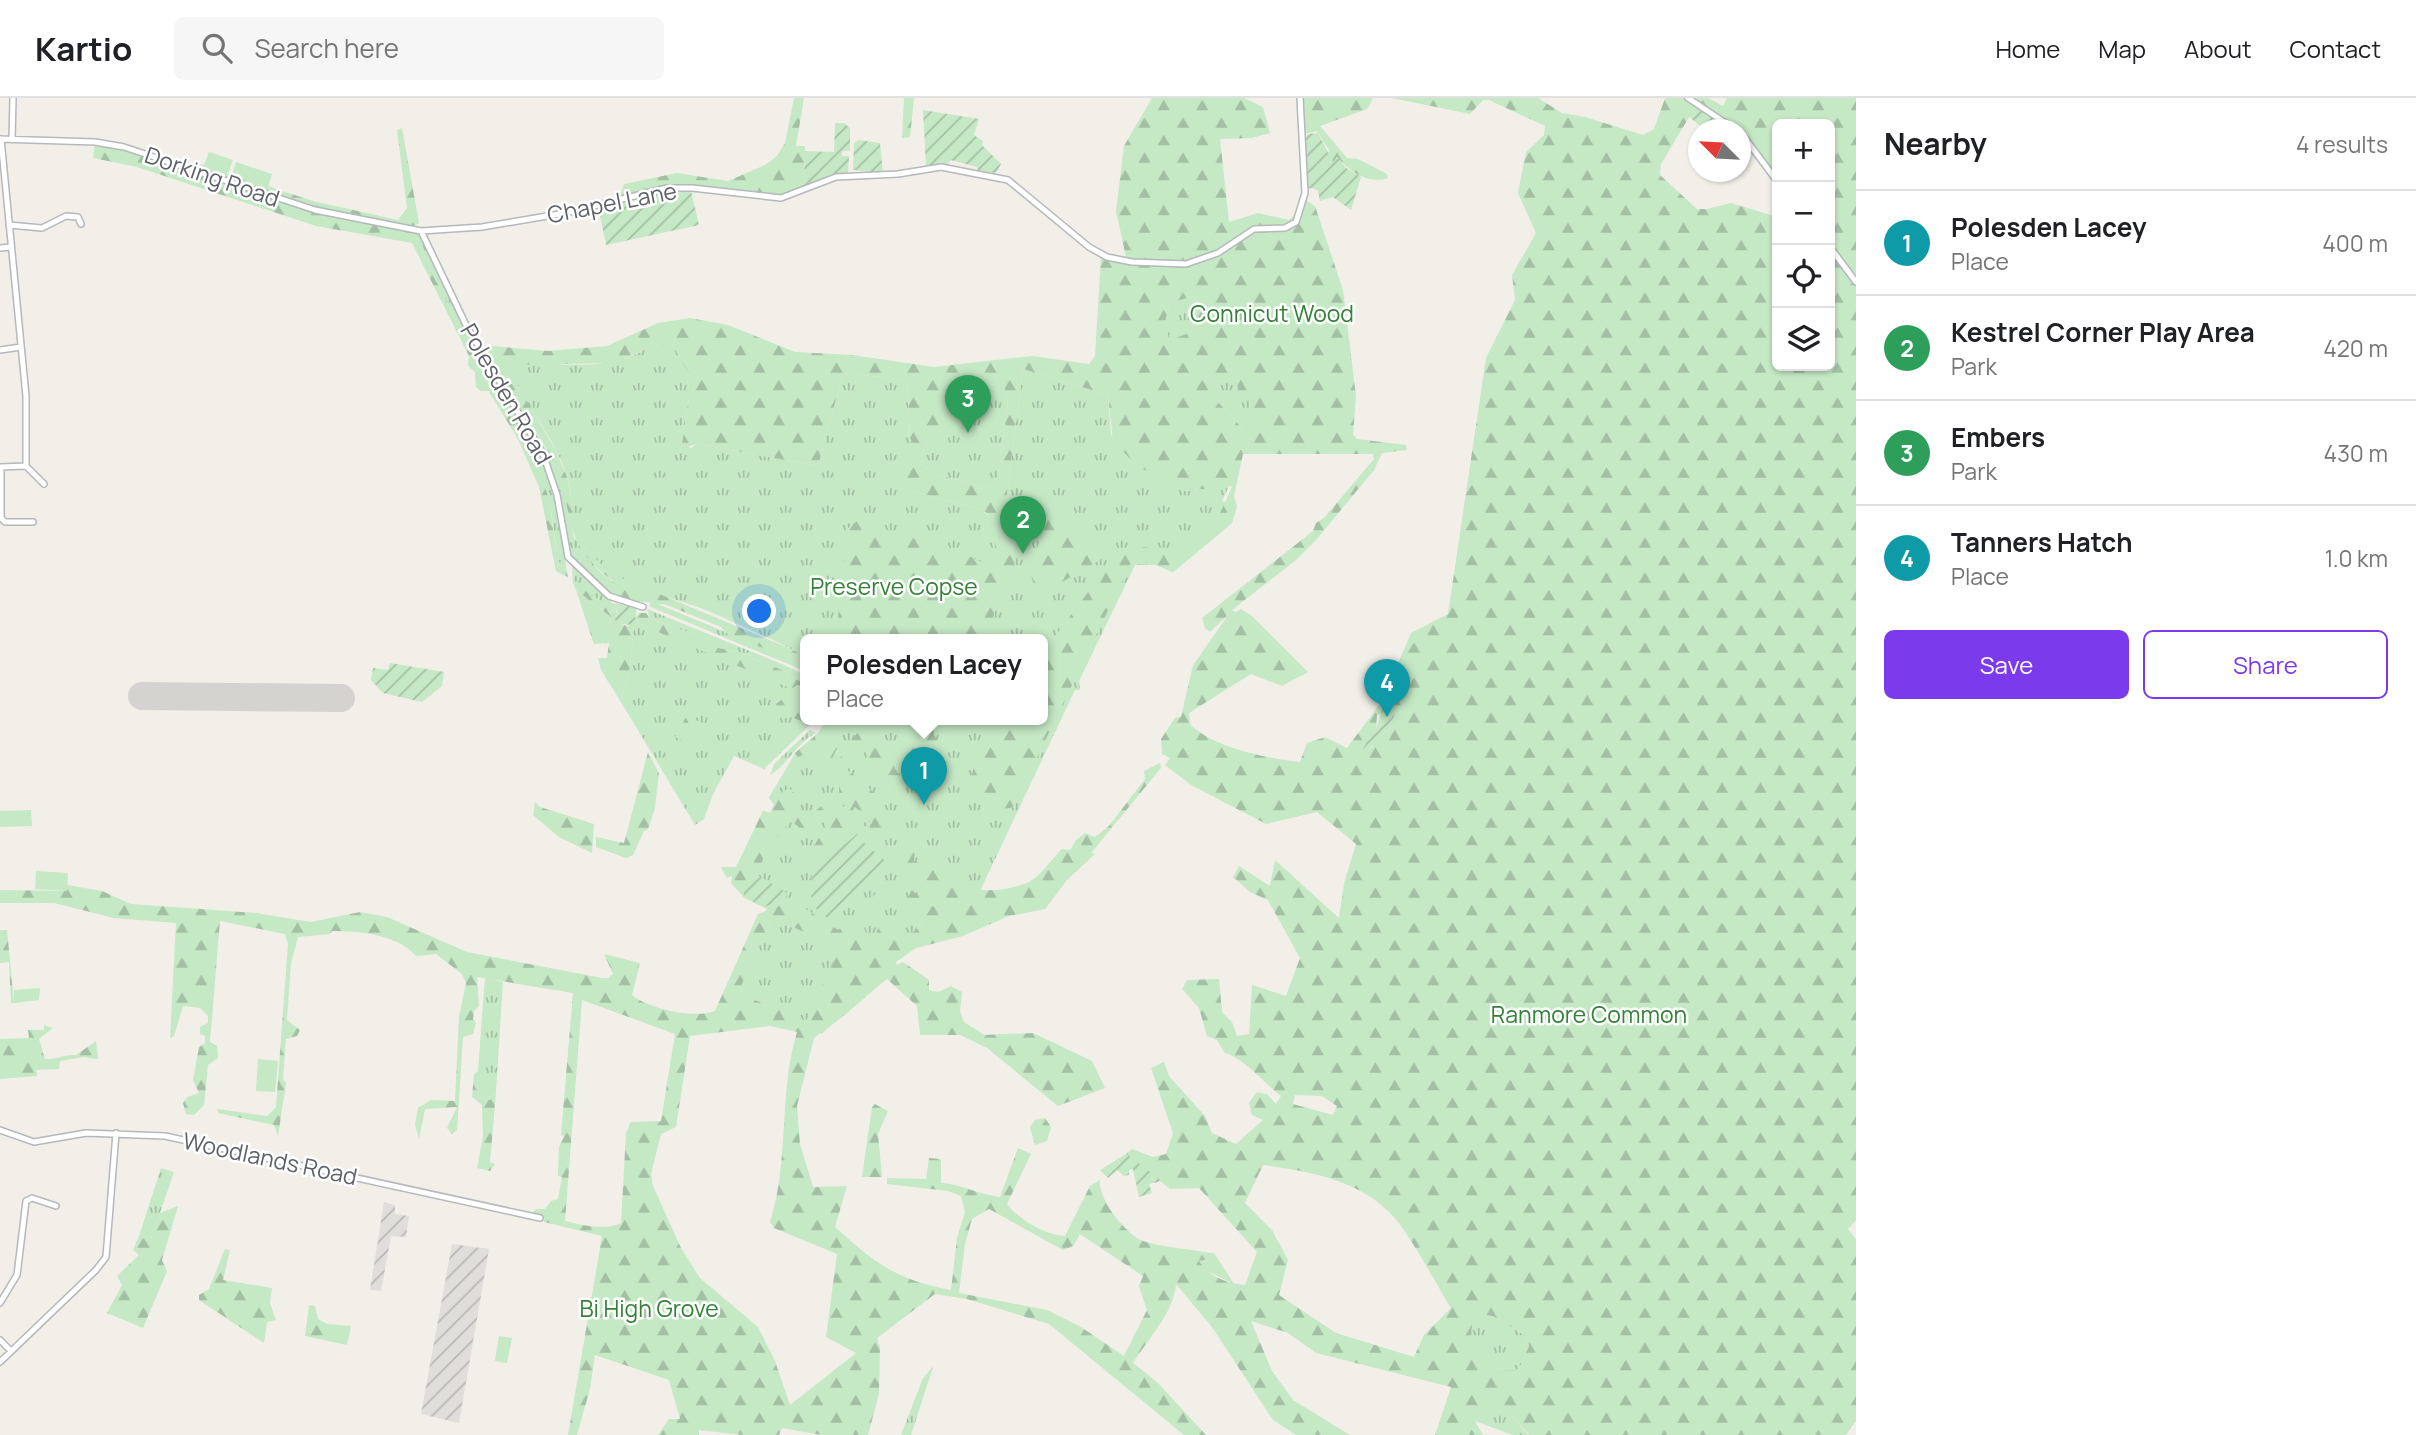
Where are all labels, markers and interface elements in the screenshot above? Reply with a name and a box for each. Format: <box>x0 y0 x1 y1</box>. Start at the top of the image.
search box <box>174 17 664 80</box>
text: Kartio <box>35 26 132 71</box>
icon: search <box>198 29 236 67</box>
text: Search here <box>254 30 399 66</box>
text: Home <box>1995 32 2060 65</box>
text: Map <box>2098 32 2146 65</box>
text: About <box>2184 32 2252 65</box>
text: Contact <box>2290 32 2381 65</box>
north arrow <box>1688 119 1751 182</box>
map controls <box>1772 119 1835 371</box>
button: + <box>1772 119 1835 182</box>
text: Nearby <box>1884 123 1987 164</box>
text: 4 results <box>2296 128 2388 160</box>
street label: Dorking Road <box>141 138 284 214</box>
street label: Chapel Lane <box>544 174 679 230</box>
button: − <box>1772 182 1835 245</box>
text: Polesden Lacey <box>1951 209 2147 245</box>
text: 1 <box>1902 227 1912 259</box>
text: 400 m <box>2322 227 2388 259</box>
button: locate <box>1772 245 1835 308</box>
text: Place <box>1951 245 2009 277</box>
park label: Connicut Wood <box>1190 297 1354 329</box>
button: layers <box>1772 308 1835 371</box>
text: Kestrel Corner Play Area <box>1951 314 2255 350</box>
street label: Polesden Road <box>454 317 560 470</box>
text: 2 <box>1900 332 1914 364</box>
text: 420 m <box>2323 332 2388 364</box>
text: Park <box>1951 350 1997 382</box>
pin: 3 <box>945 375 991 433</box>
text: Embers <box>1951 419 2045 455</box>
text: 3 <box>1900 437 1914 469</box>
text: 430 m <box>2324 437 2388 469</box>
text: Park <box>1951 455 1997 487</box>
pin: 2 <box>1000 496 1046 554</box>
text: Tanners Hatch <box>1951 524 2133 560</box>
text: 4 <box>1900 542 1914 574</box>
text: 1.0 km <box>2325 542 2388 574</box>
text: Place <box>1951 560 2009 592</box>
park label: Preserve Copse <box>810 570 978 602</box>
your location <box>742 594 776 628</box>
button: Save <box>1884 630 2129 699</box>
button: Share <box>2143 630 2388 699</box>
popup <box>800 634 1048 725</box>
text: Polesden Lacey <box>826 646 1022 682</box>
pin: 4 <box>1364 659 1410 717</box>
text: Place <box>826 682 884 714</box>
pin: 1 <box>901 747 947 805</box>
park label: Ranmore Common <box>1491 998 1687 1030</box>
street label: Woodlands Road <box>180 1124 360 1192</box>
park label: Bi High Grove <box>579 1292 719 1324</box>

